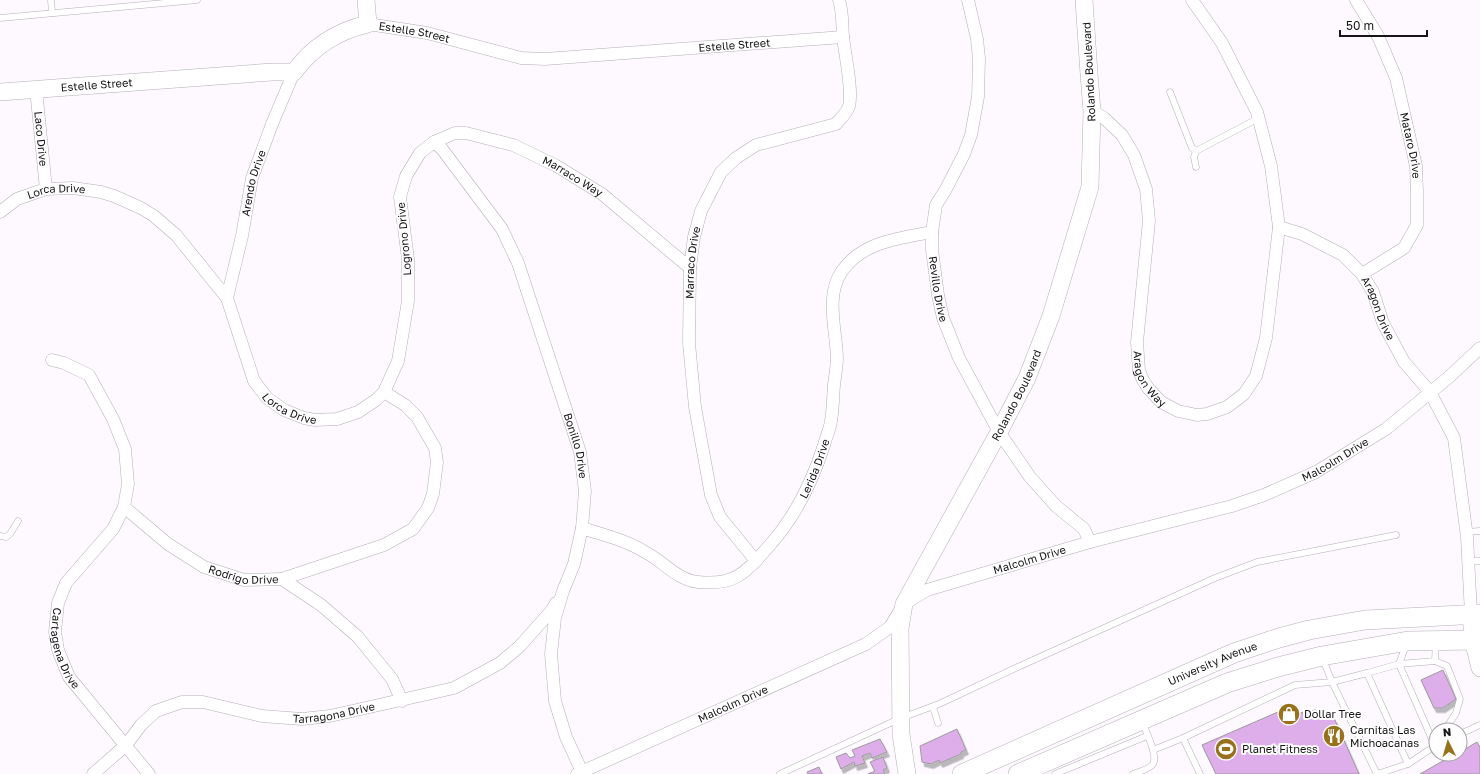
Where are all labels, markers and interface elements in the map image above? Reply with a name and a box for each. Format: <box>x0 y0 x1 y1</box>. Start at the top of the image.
scale bar <box>1340 12 1427 38</box>
text: 50 m <box>1346 18 1374 33</box>
street label: Estelle Street <box>378 19 451 45</box>
street label: Rolando Boulevard <box>1079 22 1098 122</box>
street label: Estelle Street <box>698 35 771 54</box>
street label: Estelle Street <box>60 75 133 94</box>
street label: Laco Drive <box>32 111 51 167</box>
street label: Mataro Drive <box>1398 111 1423 179</box>
street label: Arendo Drive <box>239 148 268 217</box>
street label: Marraco Way <box>541 153 605 199</box>
street label: Lorca Drive <box>25 181 86 201</box>
street label: Logrono Drive <box>394 202 413 276</box>
street label: Marraco Drive <box>683 225 703 299</box>
street label: Revillo Drive <box>927 255 951 324</box>
street label: Aragon Drive <box>1359 274 1398 342</box>
street label: Rolando Boulevard <box>988 348 1043 443</box>
street label: Aragon Way <box>1132 350 1168 409</box>
street label: Lorca Drive <box>260 390 318 426</box>
street label: Bonillo Drive <box>562 411 590 479</box>
street label: Malcolm Drive <box>1300 434 1370 483</box>
street label: Lerida Drive <box>796 437 831 500</box>
street label: Malcolm Drive <box>992 543 1067 576</box>
street label: Rodrigo Drive <box>207 562 279 586</box>
street label: Cartagena Drive <box>49 607 83 691</box>
street label: University Avenue <box>1166 639 1259 688</box>
street label: Malcolm Drive <box>696 682 770 725</box>
street label: Tarragona Drive <box>292 699 376 725</box>
shop icon: Dollar Tree <box>1276 701 1302 727</box>
place label: Dollar Tree <box>1304 707 1361 720</box>
north arrow <box>1428 722 1468 762</box>
restaurant icon: Carnitas Las Michoacanas <box>1321 723 1347 749</box>
place label: Carnitas Las Michoacanas <box>1350 723 1419 749</box>
text: N <box>1442 725 1452 738</box>
sports icon: Planet Fitness <box>1213 736 1239 762</box>
place label: Planet Fitness <box>1242 742 1318 755</box>

